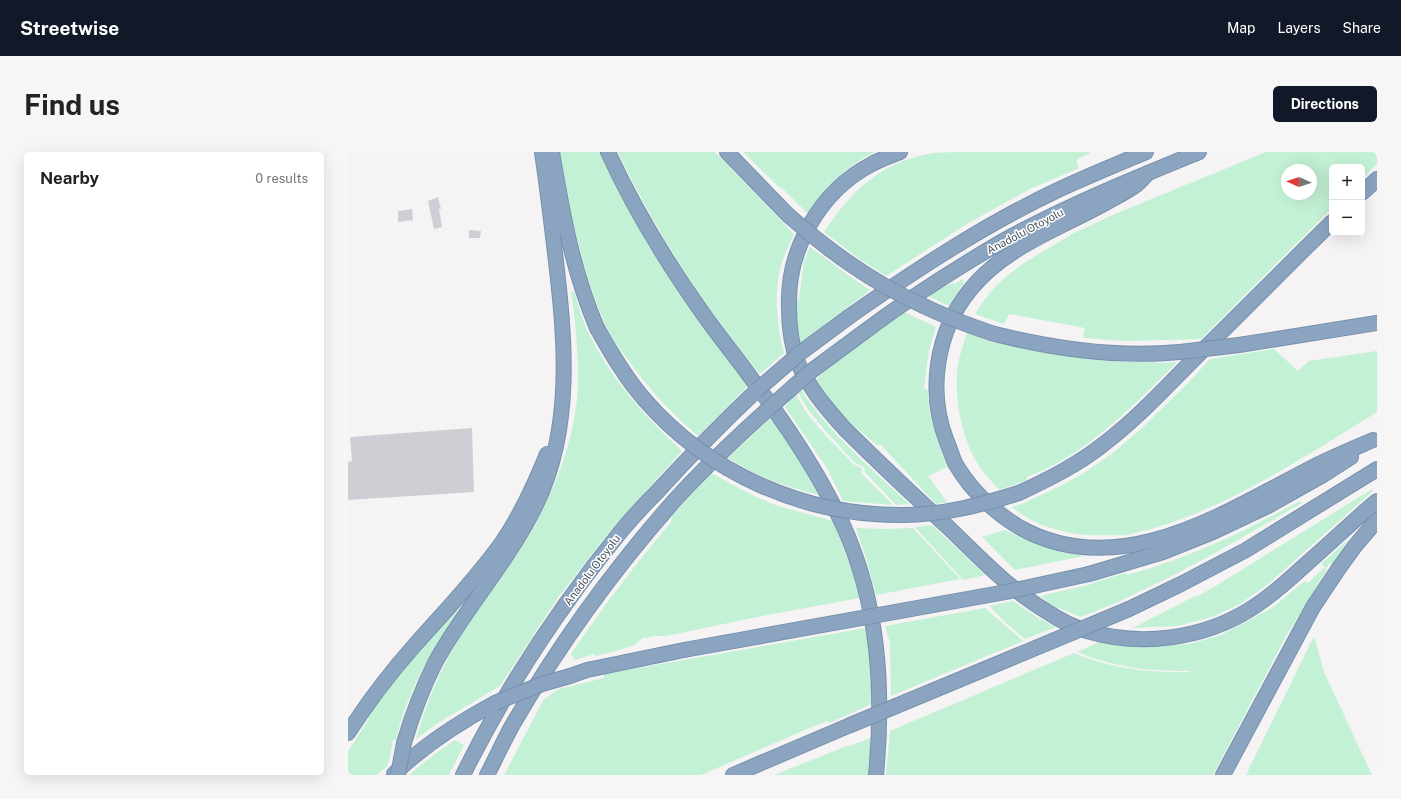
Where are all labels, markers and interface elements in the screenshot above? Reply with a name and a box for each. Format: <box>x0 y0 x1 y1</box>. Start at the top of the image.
text: Streetwise <box>20 17 119 39</box>
text: Map <box>1227 20 1255 36</box>
text: Layers <box>1277 20 1321 36</box>
text: Share <box>1343 20 1381 36</box>
button: Directions <box>1273 86 1377 122</box>
text: Find us <box>24 88 120 121</box>
north arrow <box>1281 164 1317 200</box>
map controls <box>1329 164 1365 236</box>
button: + <box>1329 164 1365 200</box>
text: Nearby <box>40 168 99 188</box>
text: 0 results <box>255 171 308 186</box>
button: − <box>1329 200 1365 236</box>
street label: Anadolu Otoyolu <box>985 206 1065 256</box>
street label: Anadolu Otoyolu <box>562 532 622 608</box>

